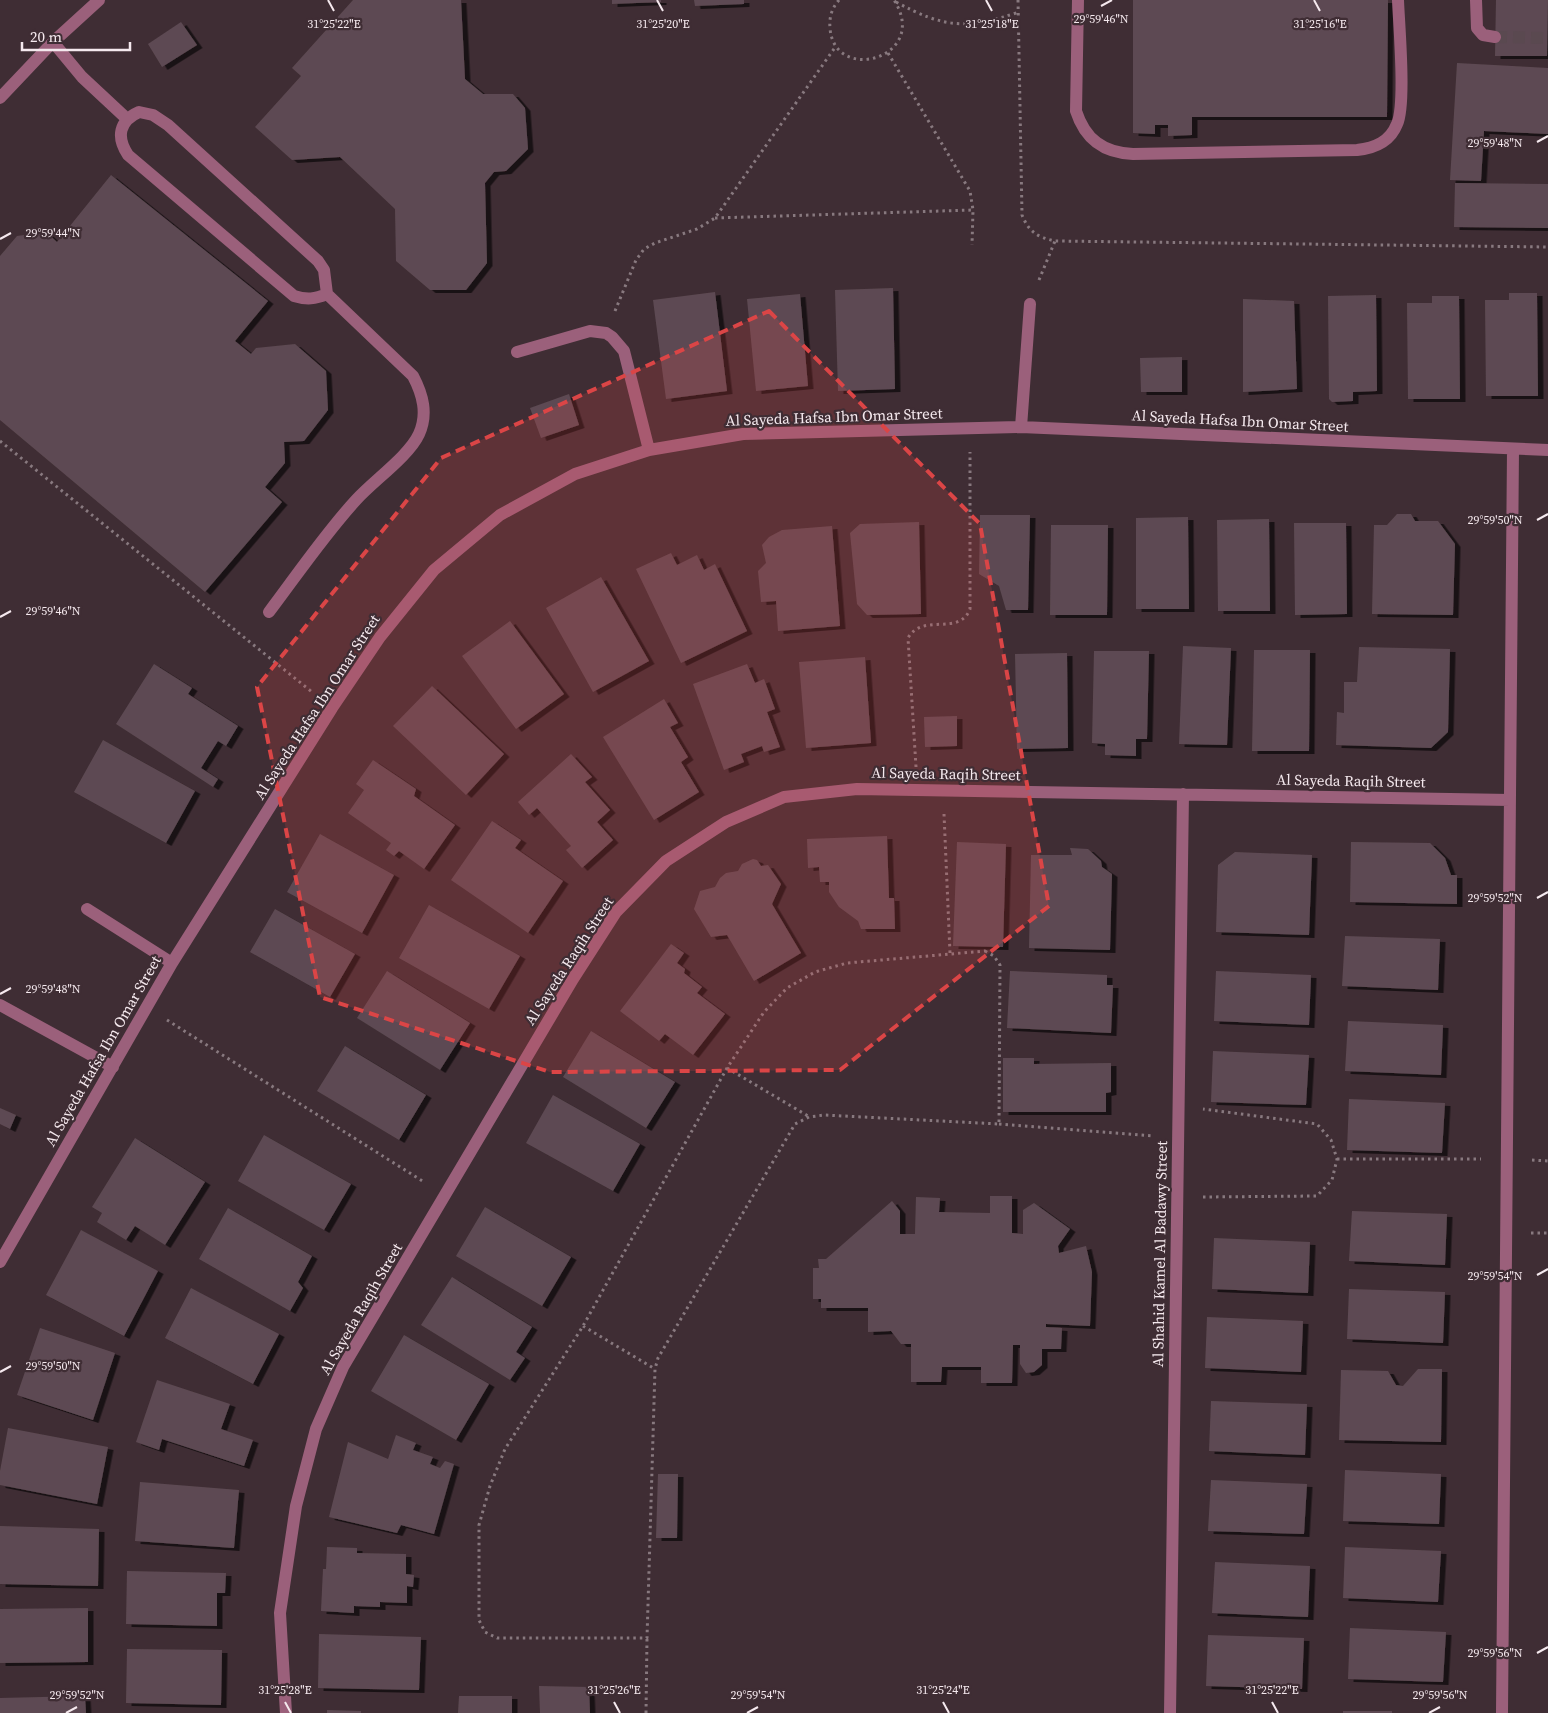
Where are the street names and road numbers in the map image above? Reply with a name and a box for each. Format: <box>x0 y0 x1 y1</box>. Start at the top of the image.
street label: Al Sayeda Hafsa Ibn Omar Street <box>725 402 943 431</box>
street label: Al Sayeda Hafsa Ibn Omar Street <box>1131 404 1349 437</box>
street label: Al Sayeda Hafsa Ibn Omar Street <box>249 610 384 803</box>
street label: Al Sayeda Raqih Street <box>871 762 1021 785</box>
street label: Al Sayeda Raqih Street <box>1276 769 1426 792</box>
street label: Al Sayeda Raqih Street <box>519 892 618 1029</box>
street label: Al Sayeda Hafsa Ibn Omar Street <box>39 952 166 1150</box>
street label: Al Shahid Kamel Al Badawy Street <box>1147 1141 1172 1367</box>
street label: Al Sayeda Raqih Street <box>314 1239 407 1379</box>

